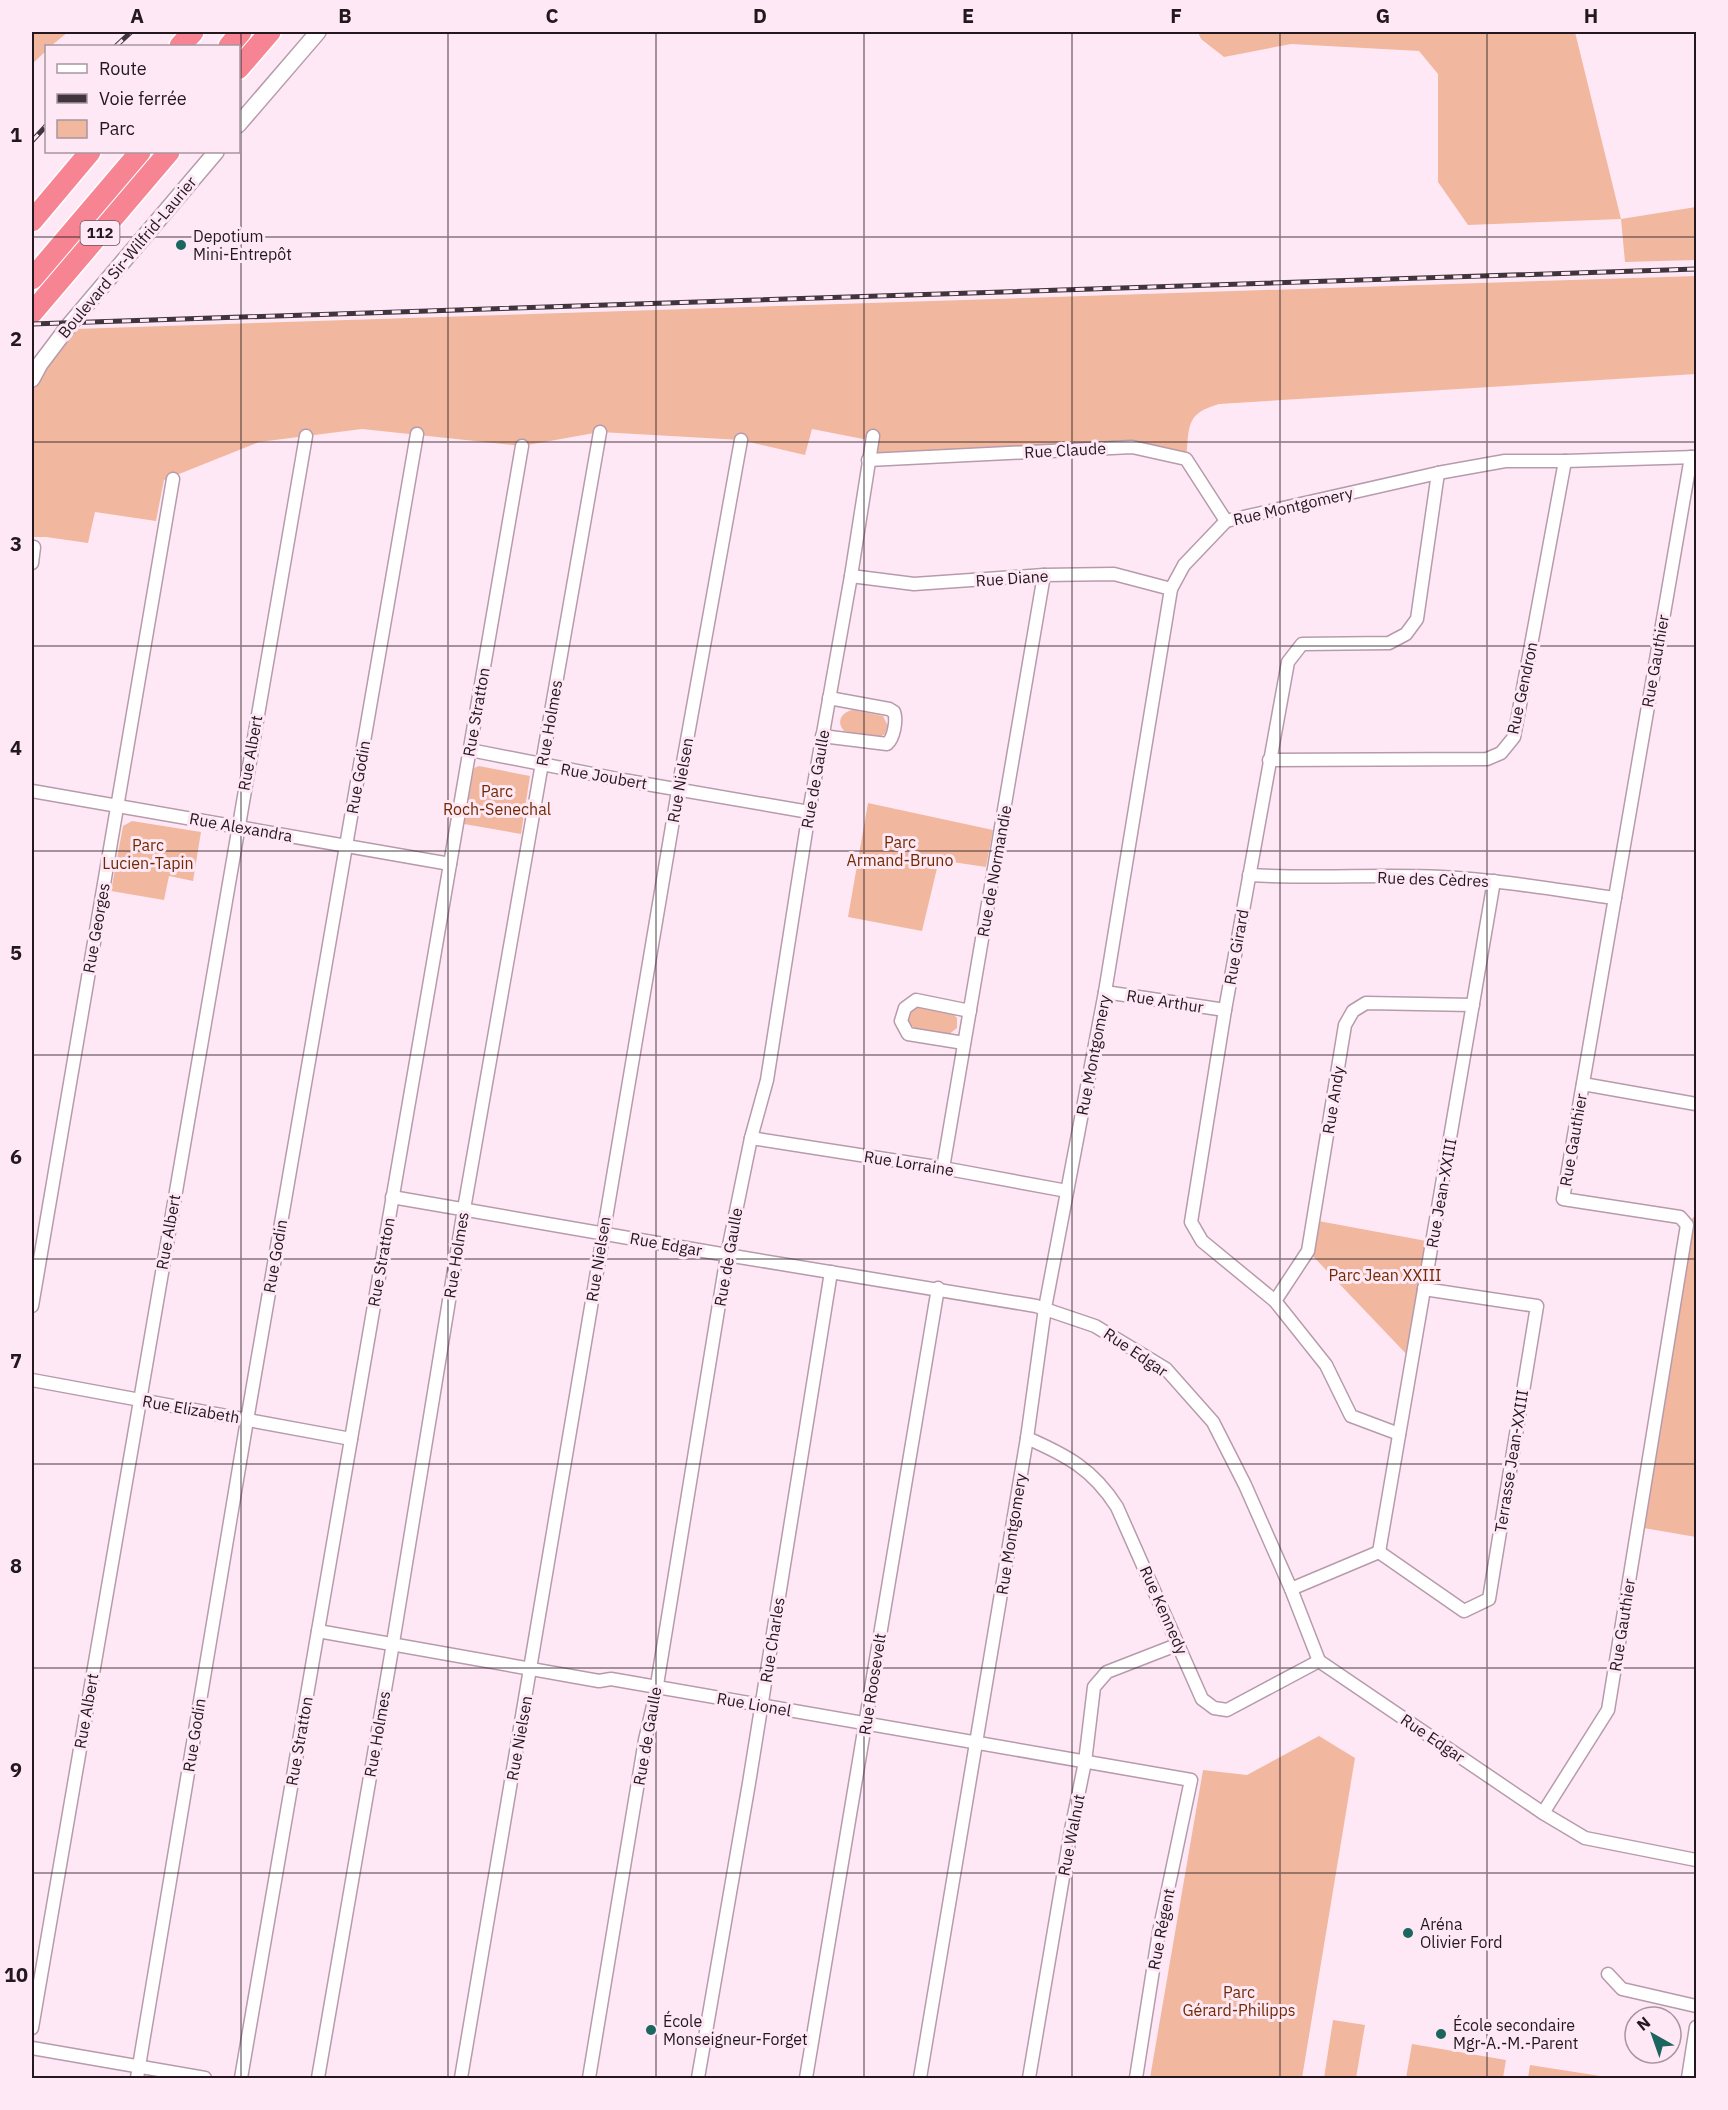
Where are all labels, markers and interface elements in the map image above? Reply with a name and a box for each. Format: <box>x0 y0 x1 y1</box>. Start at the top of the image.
text: A <box>130 2 144 29</box>
text: B <box>338 2 352 29</box>
text: C <box>545 2 559 29</box>
text: D <box>753 2 767 29</box>
text: E <box>962 2 974 29</box>
text: F <box>1170 2 1182 29</box>
text: G <box>1376 2 1390 29</box>
text: H <box>1584 2 1598 29</box>
legend <box>45 45 240 153</box>
text: Route <box>99 57 147 80</box>
text: Voie ferrée <box>99 87 187 110</box>
text: Parc <box>99 117 135 140</box>
text: 1 <box>10 121 22 148</box>
street label: Boulevard Sir-Wilfrid-Laurier <box>53 172 201 342</box>
road number: 112 <box>80 221 120 245</box>
place label: Depotium Mini-Entrepôt <box>193 226 292 264</box>
marker: Depotium Mini-Entrepôt <box>174 238 188 252</box>
text: 2 <box>10 325 22 352</box>
street label: Rue Claude <box>1024 438 1107 462</box>
street label: Rue Montgomery <box>1231 482 1355 530</box>
text: 3 <box>10 530 22 557</box>
street label: Rue Diane <box>975 565 1049 591</box>
street label: Rue Gauthier <box>1637 613 1673 709</box>
street label: Rue Gendron <box>1502 640 1542 736</box>
street label: Rue Stratton <box>458 666 494 758</box>
street label: Rue Holmes <box>532 678 566 768</box>
street label: Rue Albert <box>234 714 266 792</box>
street label: Rue de Gaulle <box>796 728 834 830</box>
text: 4 <box>10 734 22 761</box>
street label: Rue Nielsen <box>663 736 697 824</box>
street label: Rue Godin <box>342 739 374 815</box>
street label: Rue Joubert <box>559 759 649 793</box>
park label: Parc Roch-Senechal <box>443 781 551 819</box>
street label: Rue de Normandie <box>973 803 1015 938</box>
street label: Rue Alexandra <box>188 808 295 846</box>
park label: Parc Armand-Bruno <box>847 832 953 870</box>
park label: Parc Lucien-Tapin <box>102 835 194 873</box>
street label: Rue des Cèdres <box>1377 867 1489 891</box>
street label: Rue Georges <box>78 881 114 975</box>
street label: Rue Girard <box>1220 908 1252 986</box>
text: 5 <box>10 939 22 966</box>
street label: Rue Arthur <box>1125 985 1205 1017</box>
street label: Rue Montgomery <box>1071 993 1115 1117</box>
street label: Rue Andy <box>1318 1065 1348 1135</box>
street label: Rue Gauthier <box>1555 1092 1591 1188</box>
street label: Rue Jean-XXIII <box>1422 1137 1460 1249</box>
text: 6 <box>10 1143 22 1170</box>
street label: Rue Lorraine <box>863 1146 956 1180</box>
street label: Rue Albert <box>152 1193 184 1271</box>
street label: Rue de Gaulle <box>709 1206 747 1308</box>
street label: Rue Holmes <box>439 1210 473 1300</box>
street label: Rue Nielsen <box>581 1215 615 1303</box>
street label: Rue Stratton <box>363 1216 399 1308</box>
street label: Rue Godin <box>259 1218 291 1294</box>
street label: Rue Edgar <box>628 1228 704 1260</box>
park label: Parc Jean XXIII <box>1329 1265 1441 1285</box>
street label: Rue Edgar <box>1100 1323 1172 1381</box>
text: 7 <box>10 1347 22 1374</box>
street label: Terrasse Jean-XXIII <box>1490 1388 1532 1534</box>
street label: Rue Elizabeth <box>141 1391 241 1427</box>
street label: Rue Montgomery <box>992 1472 1030 1596</box>
text: 8 <box>10 1552 22 1579</box>
street label: Rue Kennedy <box>1136 1563 1192 1657</box>
street label: Rue Gauthier <box>1605 1577 1639 1673</box>
street label: Rue Charles <box>755 1596 789 1684</box>
street label: Rue Roosevelt <box>854 1632 890 1736</box>
street label: Rue Albert <box>70 1672 102 1750</box>
street label: Rue de Gaulle <box>628 1685 666 1787</box>
street label: Rue Lionel <box>715 1688 793 1720</box>
street label: Rue Holmes <box>360 1689 394 1779</box>
street label: Rue Nielsen <box>502 1694 536 1782</box>
street label: Rue Stratton <box>281 1695 317 1787</box>
street label: Rue Godin <box>178 1697 210 1773</box>
street label: Rue Edgar <box>1397 1709 1469 1767</box>
text: 9 <box>10 1756 22 1783</box>
street label: Rue Walnut <box>1053 1793 1089 1877</box>
street label: Rue Régent <box>1143 1887 1179 1971</box>
place label: Aréna Olivier Ford <box>1420 1914 1503 1952</box>
marker: Aréna Olivier Ford <box>1401 1926 1415 1940</box>
text: 10 <box>4 1961 28 1988</box>
park label: Parc Gérard-Philipps <box>1182 1982 1296 2020</box>
north arrow <box>1623 2005 1683 2065</box>
place label: École Monseigneur-Forget <box>663 2010 808 2049</box>
text: N <box>1632 2012 1654 2035</box>
place label: École secondaire Mgr-A.-M.-Parent <box>1453 2014 1578 2053</box>
marker: École Monseigneur-Forget <box>644 2023 658 2037</box>
marker: École secondaire Mgr-A.-M.-Parent <box>1434 2027 1448 2041</box>

